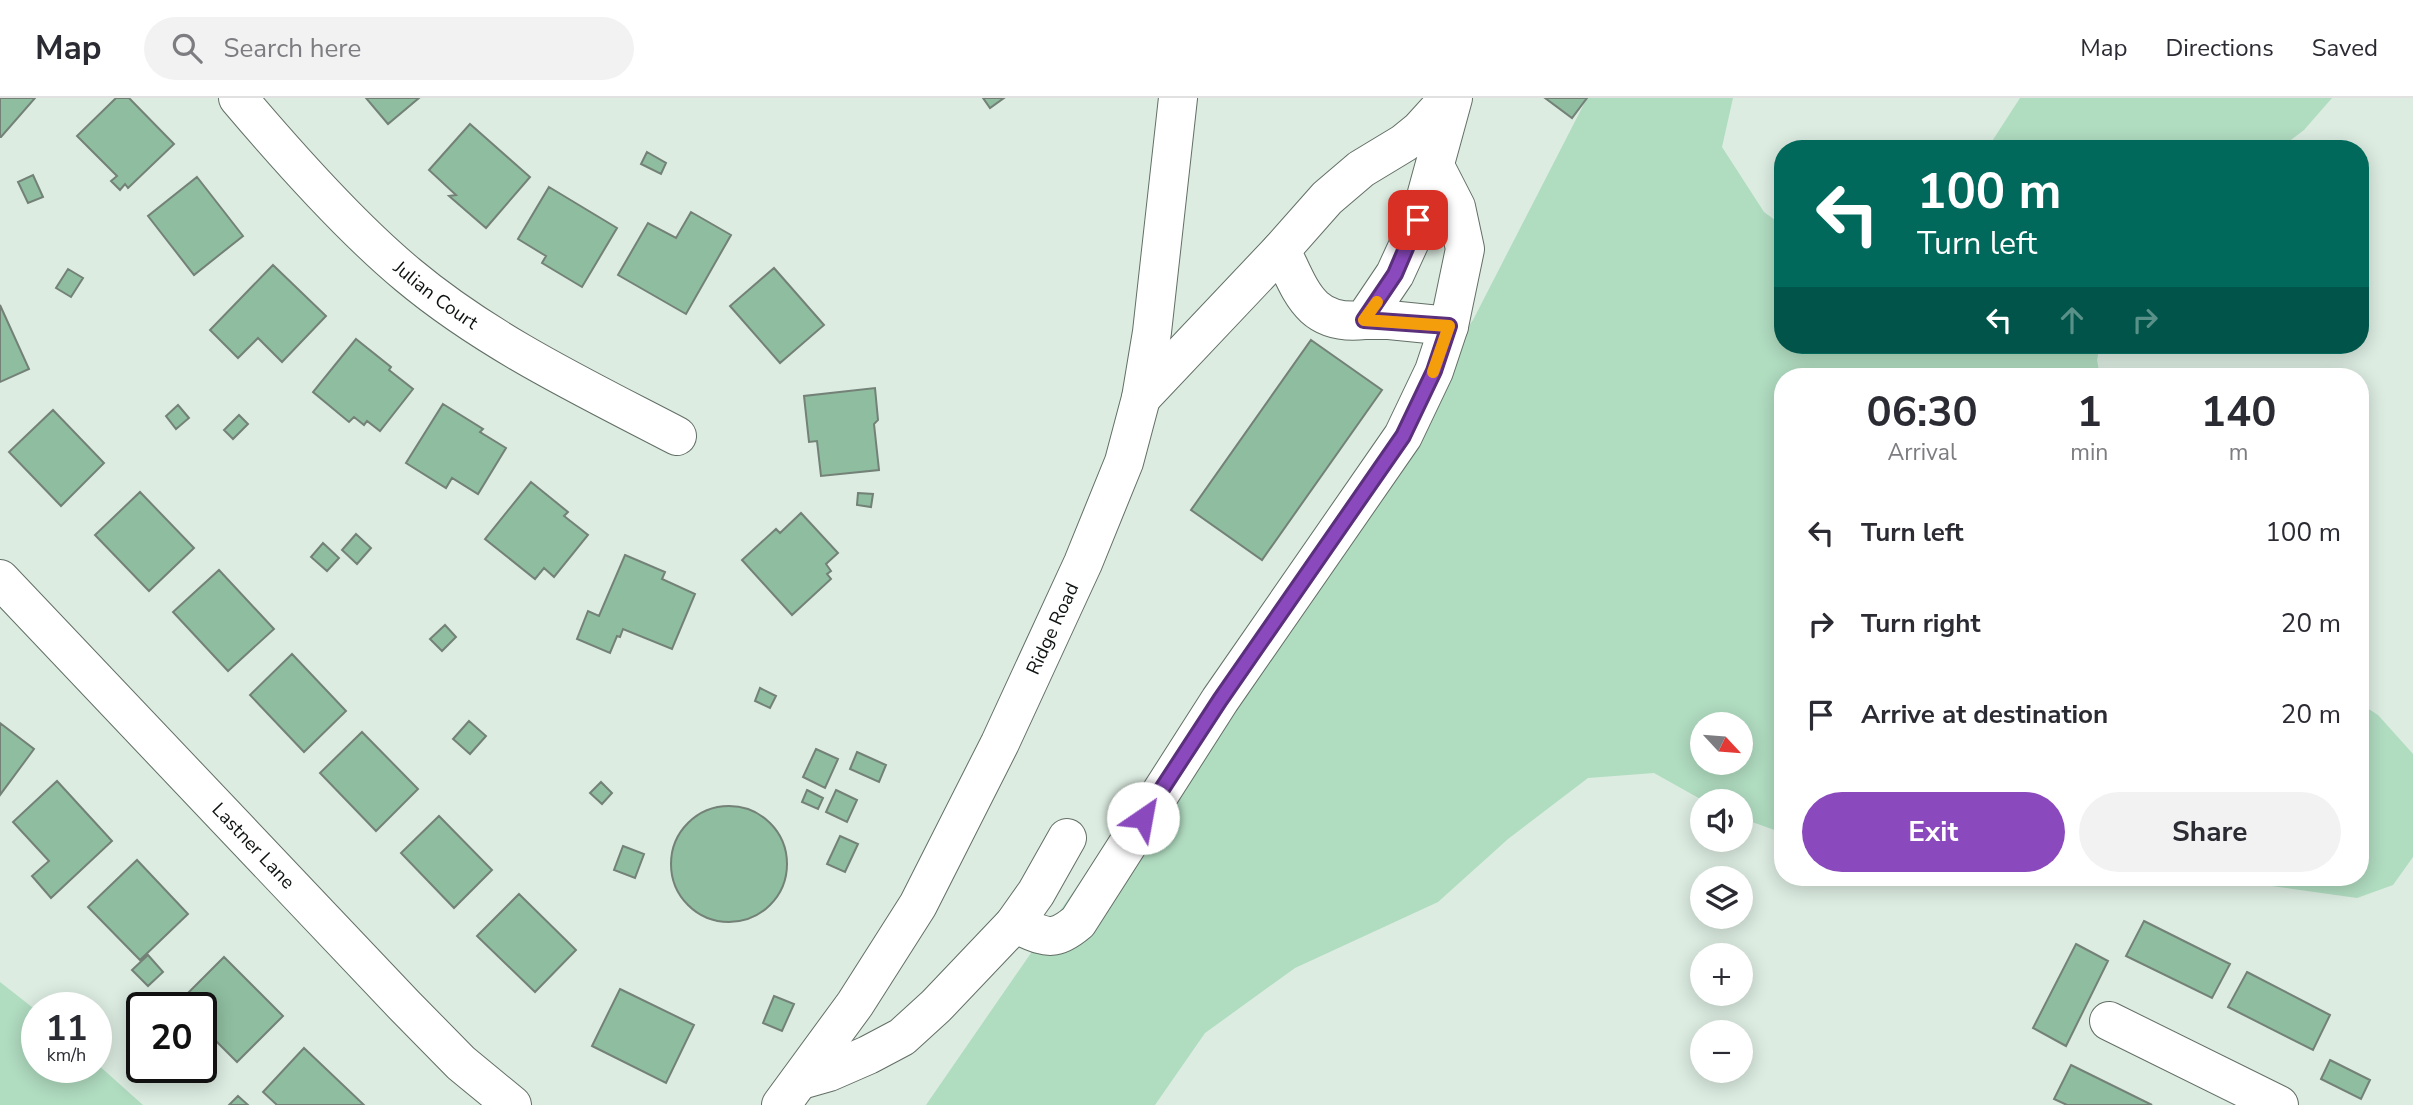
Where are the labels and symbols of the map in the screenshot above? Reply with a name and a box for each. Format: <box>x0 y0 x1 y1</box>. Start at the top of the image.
pin <box>1388 190 1448 250</box>
street label: Julian Court <box>387 254 483 336</box>
street label: Ridge Road <box>1020 578 1085 679</box>
north arrow <box>1690 712 1754 775</box>
position arrow <box>1106 781 1180 855</box>
street label: Lastner Lane <box>206 797 301 895</box>
speed limit sign: 20 <box>126 992 217 1083</box>

